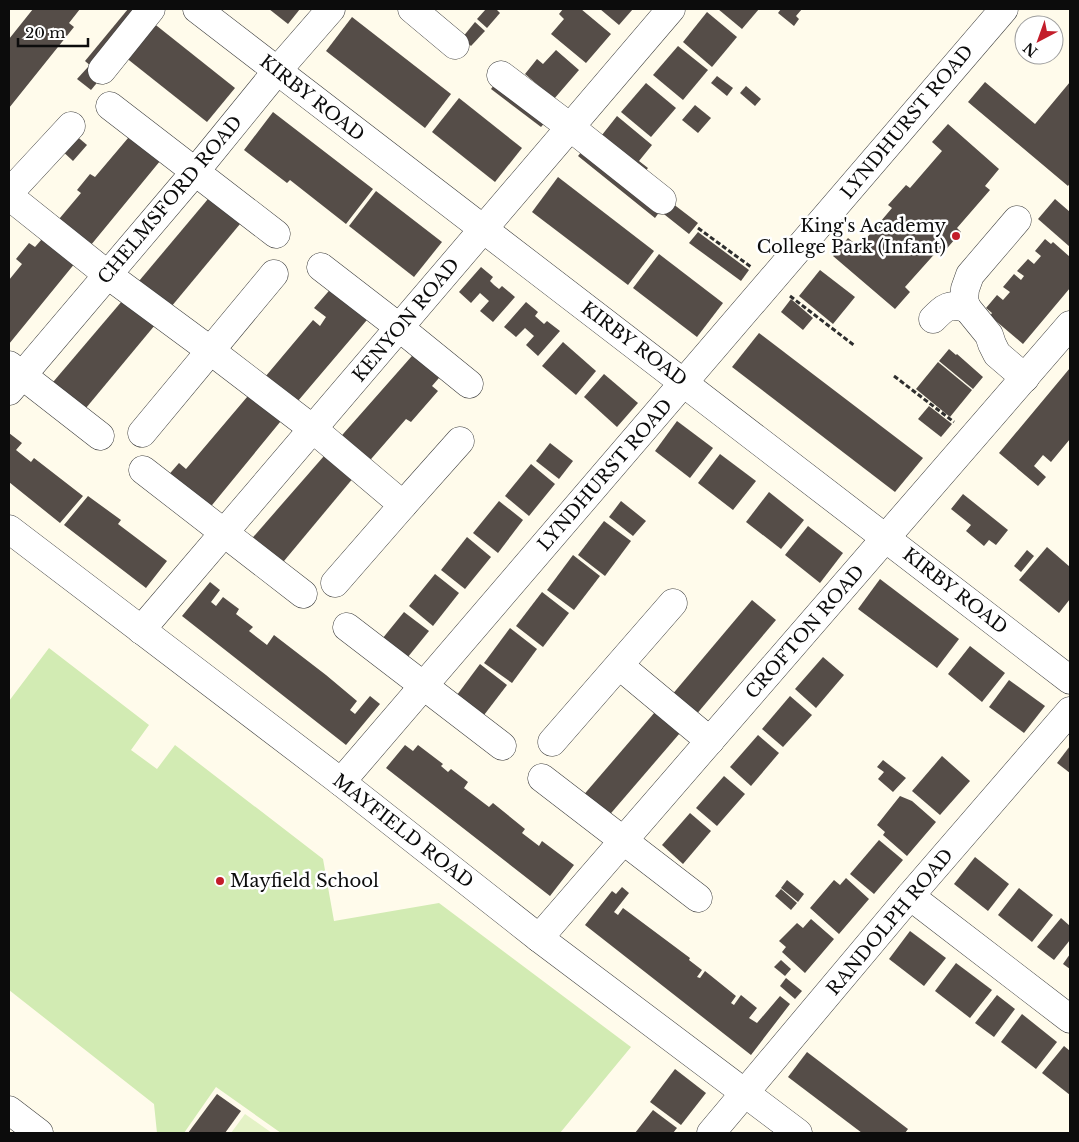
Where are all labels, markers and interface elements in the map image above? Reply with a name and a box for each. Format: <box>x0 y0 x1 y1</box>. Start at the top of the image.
scale bar <box>18 15 88 47</box>
north arrow <box>1014 15 1064 65</box>
text: 20 m <box>25 23 65 42</box>
text: N <box>1020 39 1041 61</box>
street label: LYNDHURST ROAD <box>836 41 978 203</box>
street label: KIRBY ROAD <box>255 50 369 146</box>
street label: CHELMSFORD ROAD <box>93 111 247 289</box>
place label: King's Academy College Park (Infant) <box>757 215 946 258</box>
marker: King's Academy College Park (Infant) <box>950 230 962 242</box>
street label: KENYON ROAD <box>348 254 464 386</box>
street label: KIRBY ROAD <box>577 297 691 391</box>
street label: LYNDHURST ROAD <box>533 395 677 555</box>
street label: KIRBY ROAD <box>898 543 1012 639</box>
street label: CROFTON ROAD <box>741 561 869 703</box>
street label: MAYFIELD ROAD <box>328 769 478 893</box>
street label: RANDOLPH ROAD <box>822 844 958 1000</box>
place label: Mayfield School <box>230 870 379 892</box>
marker: Mayfield School <box>214 875 226 887</box>

